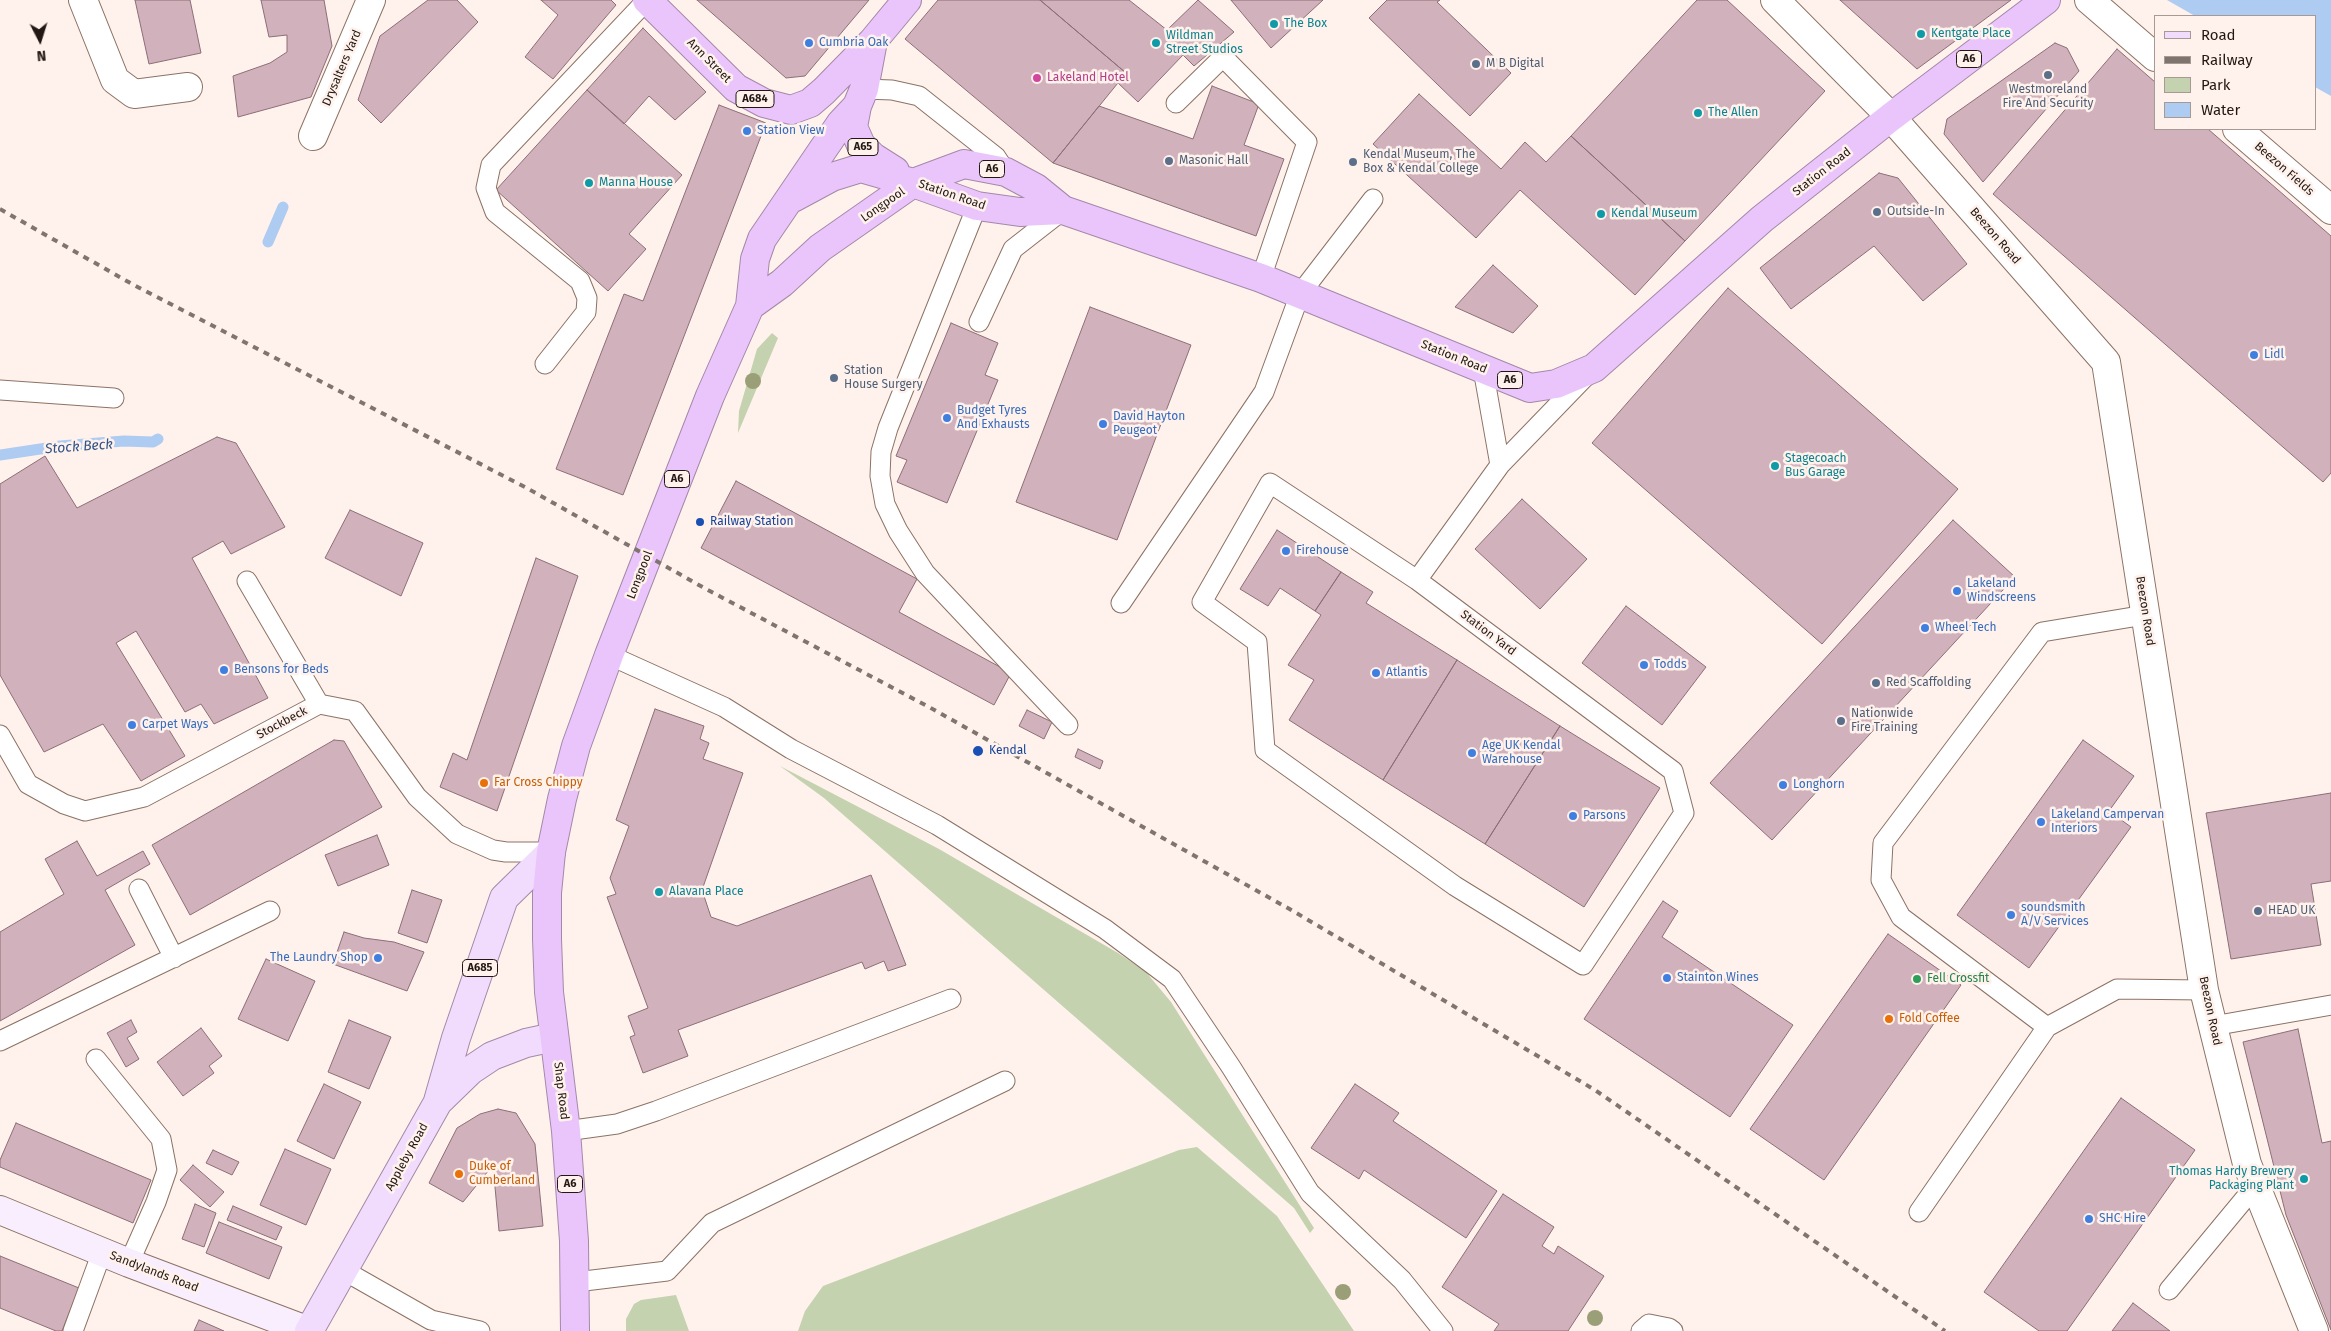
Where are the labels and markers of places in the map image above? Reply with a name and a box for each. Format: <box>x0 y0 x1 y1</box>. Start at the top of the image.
place label: The Box <box>1284 17 1327 31</box>
marker: The Box <box>1268 18 1280 30</box>
place label: Kentgate Place <box>1931 27 2011 41</box>
marker: Kentgate Place <box>1915 28 1927 40</box>
place label: Wildman Street Studios <box>1166 29 1243 57</box>
place label: Cumbria Oak <box>819 36 888 50</box>
marker: Cumbria Oak <box>803 37 815 49</box>
marker: Wildman Street Studios <box>1150 37 1162 49</box>
place label: M B Digital <box>1486 57 1544 71</box>
marker: M B Digital <box>1470 58 1482 70</box>
marker: Westmoreland Fire And Security <box>2042 69 2054 81</box>
place label: Lakeland Hotel <box>1047 71 1129 85</box>
marker: Lakeland Hotel <box>1031 72 1043 84</box>
place label: Westmoreland Fire And Security <box>2003 83 2093 111</box>
place label: The Allen <box>1708 106 1758 120</box>
marker: The Allen <box>1692 107 1704 119</box>
place label: Station View <box>757 124 824 138</box>
marker: Station View <box>741 125 753 137</box>
place label: Kendal Museum, The Box & Kendal College <box>1363 148 1478 176</box>
place label: Masonic Hall <box>1179 154 1248 168</box>
marker: Masonic Hall <box>1163 155 1175 167</box>
marker: Kendal Museum, The Box & Kendal College <box>1347 156 1359 168</box>
place label: Manna House <box>599 176 673 190</box>
marker: Manna House <box>583 177 595 189</box>
place label: Outside-In <box>1887 205 1945 219</box>
marker: Outside-In <box>1871 206 1883 218</box>
place label: Kendal Museum <box>1611 207 1697 221</box>
marker: Kendal Museum <box>1595 208 1607 220</box>
place label: Lidl <box>2264 348 2284 362</box>
marker: Lidl <box>2248 349 2260 361</box>
place label: Station House Surgery <box>844 364 923 392</box>
marker: Station House Surgery <box>828 372 840 384</box>
place label: Budget Tyres And Exhausts <box>957 404 1030 432</box>
place label: David Hayton Peugeot <box>1113 410 1185 438</box>
marker: Budget Tyres And Exhausts <box>941 412 953 424</box>
marker: David Hayton Peugeot <box>1097 418 1109 430</box>
place label: Stagecoach Bus Garage <box>1785 452 1846 480</box>
marker: Stagecoach Bus Garage <box>1769 460 1781 472</box>
place label: Railway Station <box>710 515 794 529</box>
marker: Railway Station <box>694 516 706 528</box>
place label: Firehouse <box>1296 544 1349 558</box>
marker: Firehouse <box>1280 545 1292 557</box>
place label: Lakeland Windscreens <box>1967 577 2036 605</box>
marker: Lakeland Windscreens <box>1951 585 1963 597</box>
place label: Wheel Tech <box>1935 621 1997 635</box>
marker: Wheel Tech <box>1919 622 1931 634</box>
place label: Todds <box>1654 658 1687 672</box>
marker: Todds <box>1638 659 1650 671</box>
place label: Bensons for Beds <box>234 663 329 677</box>
marker: Bensons for Beds <box>218 664 230 676</box>
place label: Atlantis <box>1386 666 1427 680</box>
marker: Atlantis <box>1370 667 1382 679</box>
place label: Red Scaffolding <box>1886 676 1971 690</box>
marker: Red Scaffolding <box>1870 677 1882 689</box>
place label: Nationwide Fire Training <box>1851 707 1918 735</box>
marker: Nationwide Fire Training <box>1835 715 1847 727</box>
place label: Carpet Ways <box>142 718 208 732</box>
marker: Carpet Ways <box>126 719 138 731</box>
place label: Age UK Kendal Warehouse <box>1482 739 1560 767</box>
marker: Kendal <box>971 744 985 758</box>
place label: Kendal <box>989 744 1027 758</box>
marker: Age UK Kendal Warehouse <box>1466 747 1478 759</box>
place label: Far Cross Chippy <box>494 776 583 790</box>
marker: Far Cross Chippy <box>478 777 490 789</box>
place label: Longhorn <box>1793 778 1845 792</box>
marker: Longhorn <box>1777 779 1789 791</box>
place label: Lakeland Campervan Interiors <box>2051 808 2164 836</box>
place label: Parsons <box>1583 809 1626 823</box>
marker: Parsons <box>1567 810 1579 822</box>
marker: Lakeland Campervan Interiors <box>2035 816 2047 828</box>
place label: Alavana Place <box>669 885 744 899</box>
marker: Alavana Place <box>653 886 665 898</box>
place label: soundsmith A/V Services <box>2021 901 2089 929</box>
place label: HEAD UK <box>2268 904 2315 918</box>
marker: HEAD UK <box>2252 905 2264 917</box>
marker: soundsmith A/V Services <box>2005 909 2017 921</box>
place label: The Laundry Shop <box>270 951 368 965</box>
marker: The Laundry Shop <box>372 952 384 964</box>
place label: Stainton Wines <box>1677 971 1759 985</box>
marker: Stainton Wines <box>1661 972 1673 984</box>
place label: Fell Crossfit <box>1927 972 1989 986</box>
marker: Fell Crossfit <box>1911 973 1923 985</box>
place label: Fold Coffee <box>1899 1012 1960 1026</box>
marker: Fold Coffee <box>1883 1013 1895 1025</box>
place label: Duke of Cumberland <box>469 1160 535 1188</box>
place label: Thomas Hardy Brewery Packaging Plant <box>2169 1165 2294 1193</box>
marker: Duke of Cumberland <box>453 1168 465 1180</box>
marker: Thomas Hardy Brewery Packaging Plant <box>2298 1173 2310 1185</box>
place label: SHC Hire <box>2099 1212 2146 1226</box>
marker: SHC Hire <box>2083 1213 2095 1225</box>

